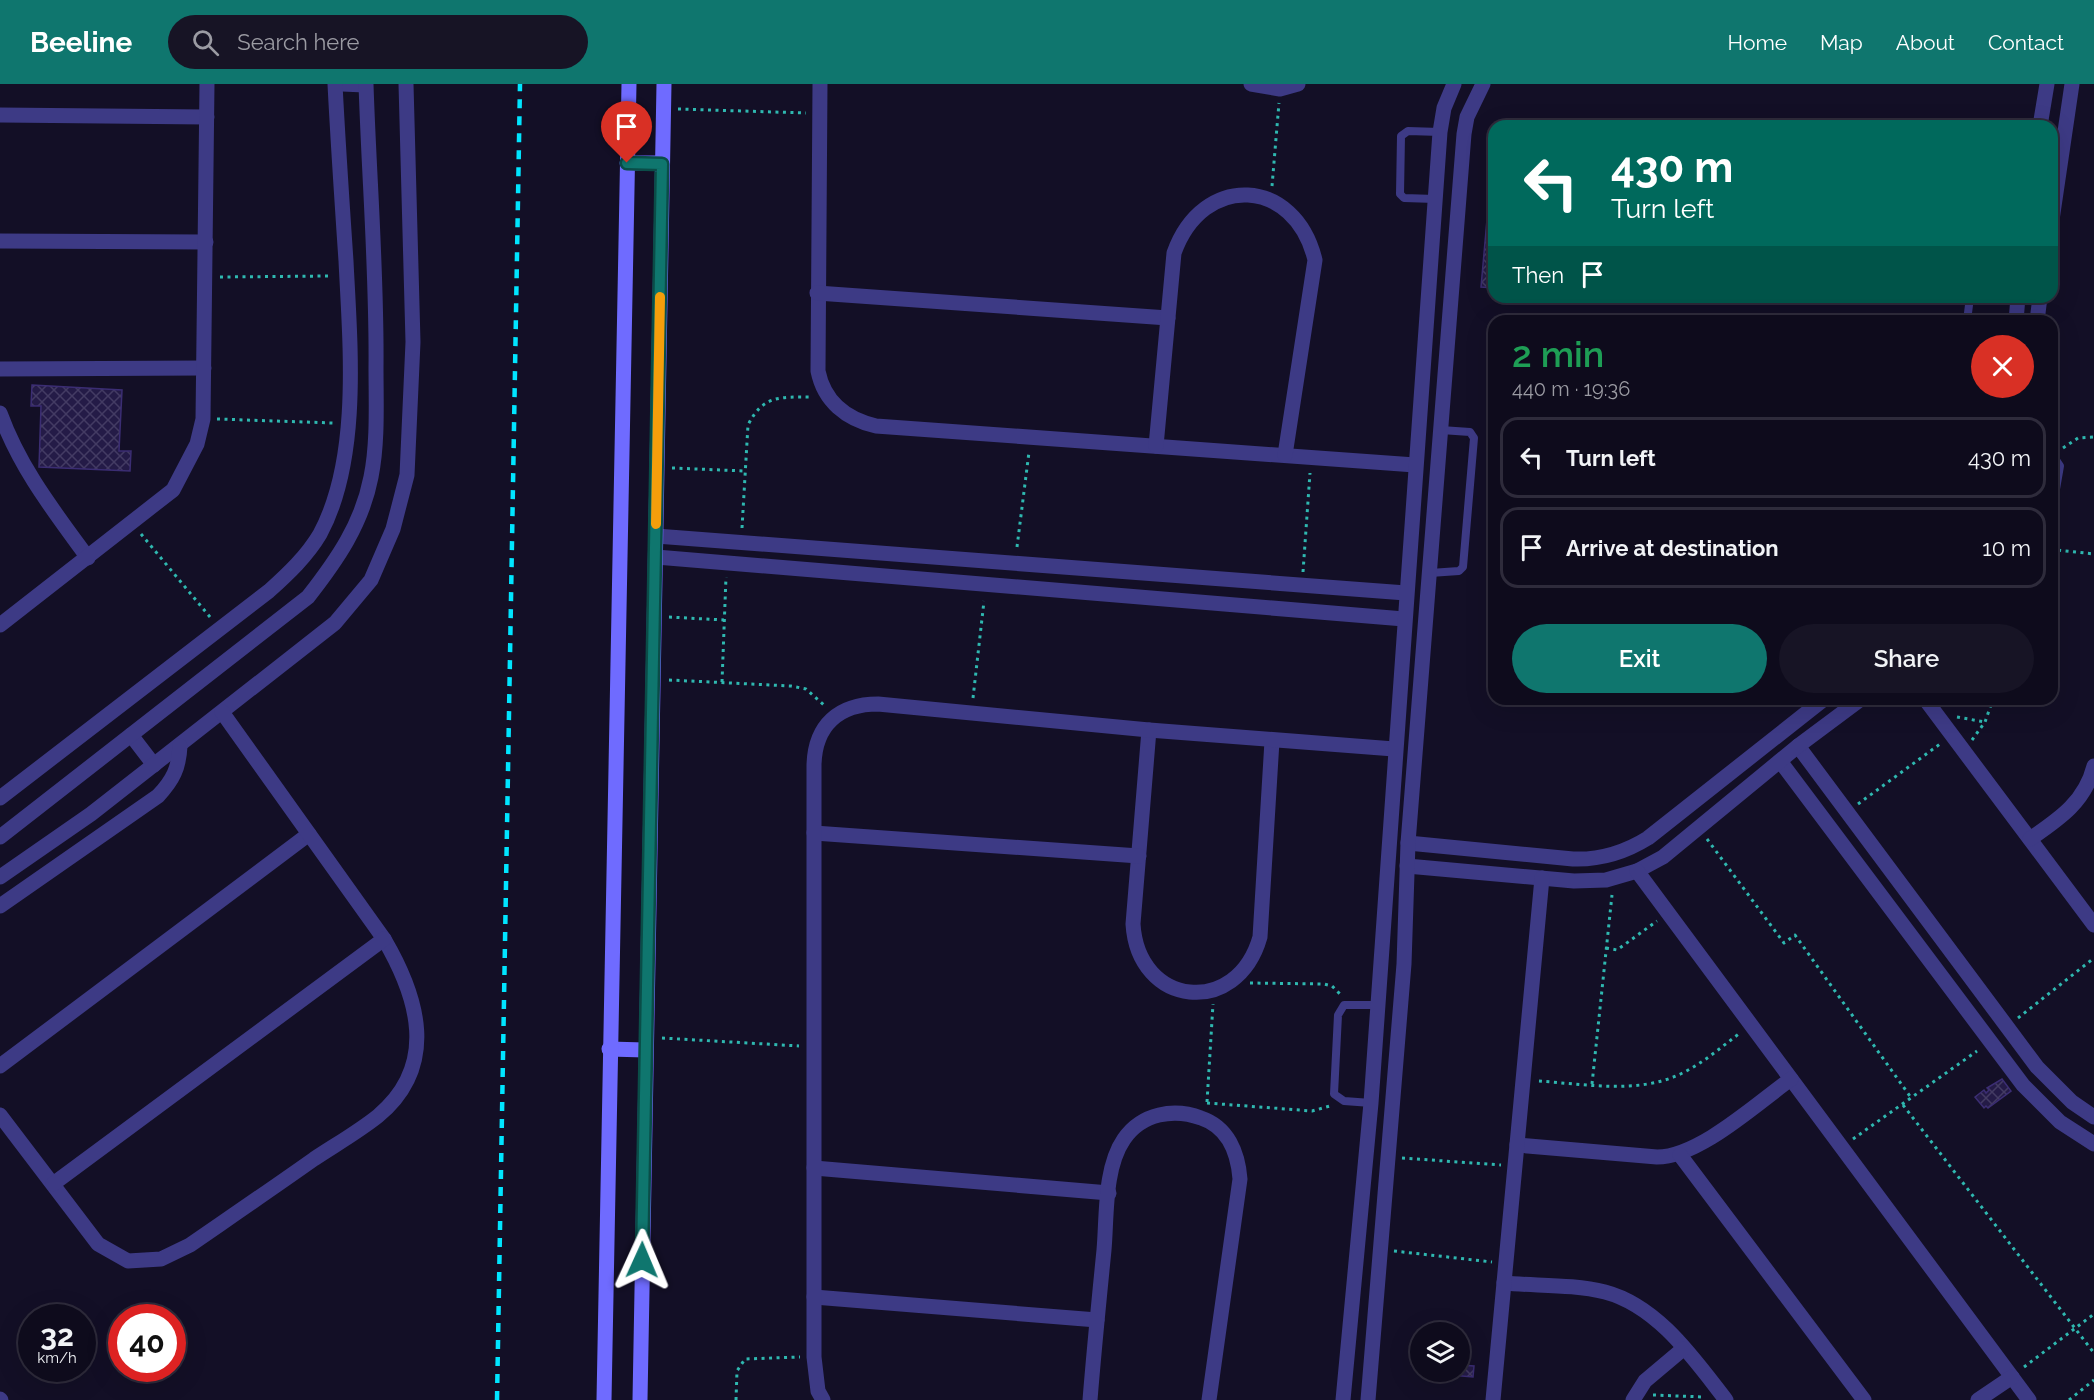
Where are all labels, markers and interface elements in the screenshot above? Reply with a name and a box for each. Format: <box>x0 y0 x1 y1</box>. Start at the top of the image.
search box <box>168 15 588 69</box>
text: Beeline <box>30 26 132 59</box>
icon: search <box>189 26 222 59</box>
text: Search here <box>237 29 359 55</box>
text: Home <box>1728 30 1787 55</box>
text: Map <box>1820 30 1863 55</box>
text: About <box>1896 30 1955 55</box>
text: Contact <box>1988 30 2064 55</box>
pin <box>601 101 652 163</box>
icon: arrive <box>610 110 643 143</box>
text: 430 m <box>1611 143 1733 192</box>
icon: left <box>1512 144 1590 222</box>
text: Turn left <box>1611 193 1714 224</box>
icon: arrive <box>1576 258 1609 291</box>
text: Then <box>1512 262 1564 288</box>
text: 2 min <box>1512 333 1604 375</box>
button: close <box>1971 335 2034 398</box>
text: 440 m · 19:36 <box>1512 377 1630 401</box>
icon: left <box>1515 441 1548 474</box>
text: Turn left <box>1566 445 1656 471</box>
text: 430 m <box>1968 445 2031 471</box>
icon: arrive <box>1515 531 1548 564</box>
text: Arrive at destination <box>1566 535 1779 561</box>
text: 10 m <box>1982 535 2031 561</box>
button: Exit <box>1512 624 1767 693</box>
button: Share <box>1779 624 2034 693</box>
position arrow <box>610 1228 674 1292</box>
speed limit sign: 40 <box>108 1304 186 1382</box>
text: 32 <box>40 1318 74 1353</box>
map controls <box>1410 1322 1470 1382</box>
button: layers <box>1410 1322 1470 1382</box>
text: km/h <box>37 1349 77 1367</box>

